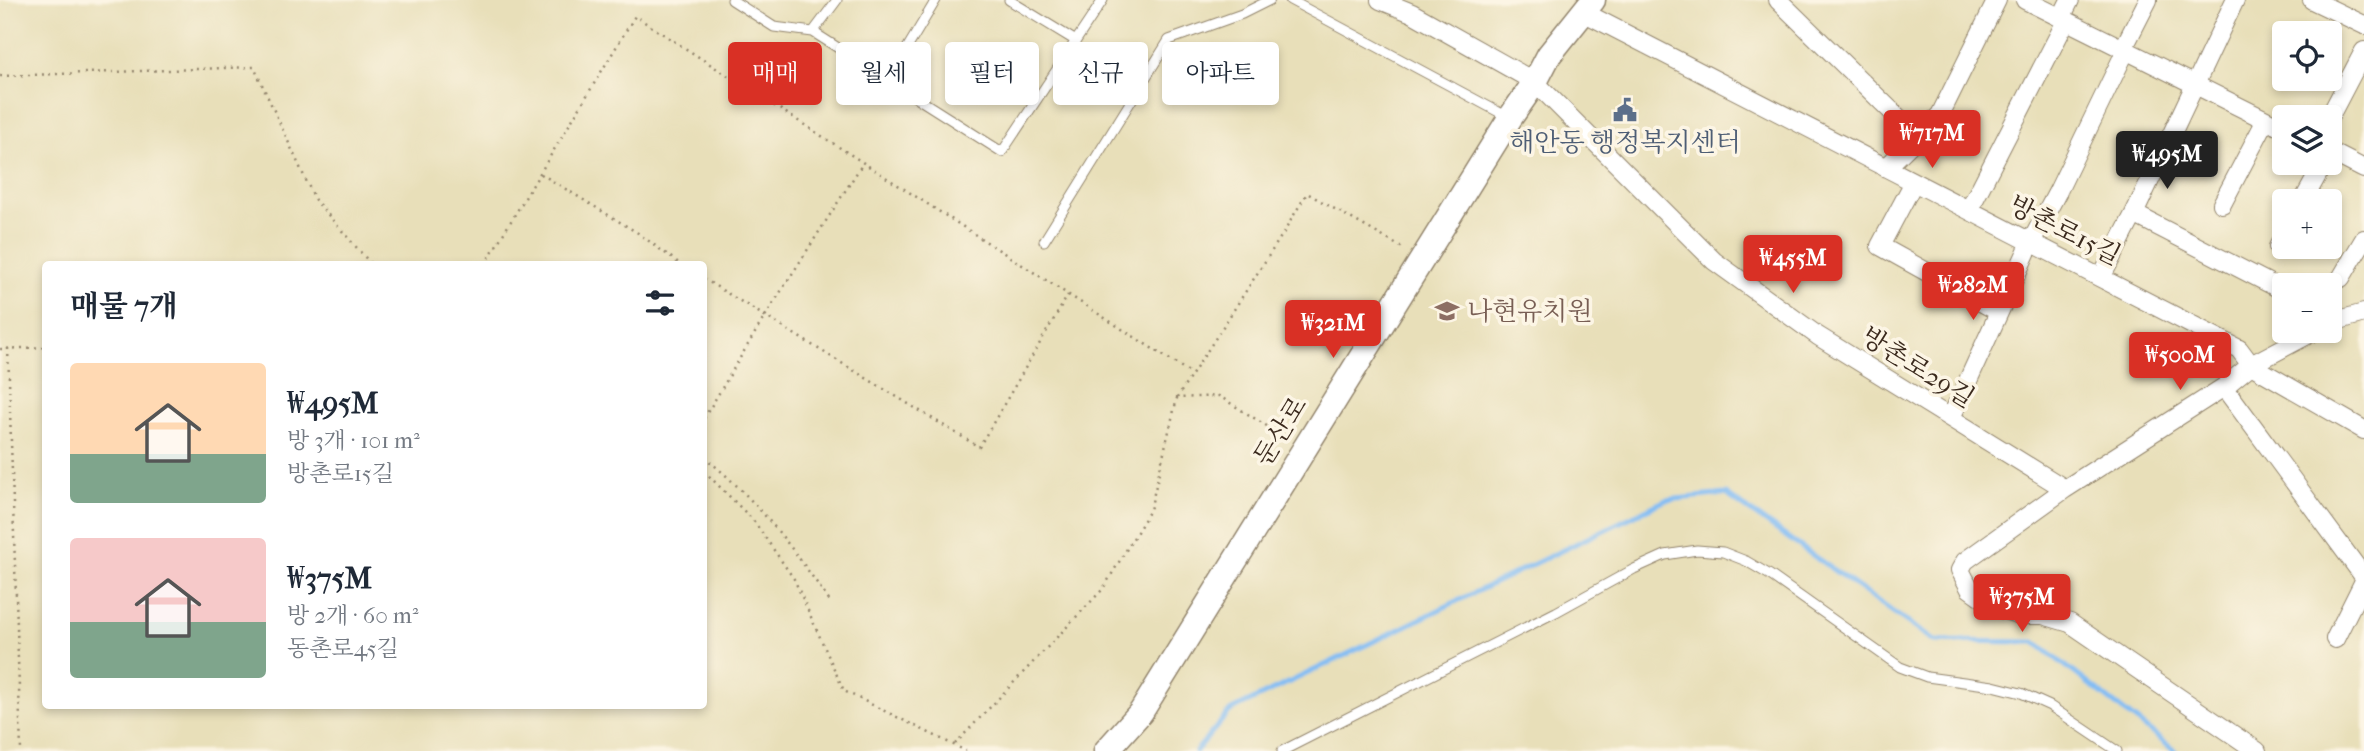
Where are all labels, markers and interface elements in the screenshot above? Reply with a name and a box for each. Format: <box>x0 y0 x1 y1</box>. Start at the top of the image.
map controls <box>2272 21 2342 343</box>
button: locate <box>2272 21 2342 91</box>
chip: 매매 <box>728 42 822 105</box>
chip: 월세 <box>836 42 931 105</box>
chip: 필터 <box>945 42 1039 105</box>
chip: 신규 <box>1053 42 1148 105</box>
chip: 아파트 <box>1162 42 1279 105</box>
public building icon: 해안동 행정복지센터 <box>1611 96 1639 124</box>
button: layers <box>2272 105 2342 175</box>
pin: ₩717M <box>1883 110 1981 170</box>
text: ₩717M <box>1900 119 1965 146</box>
place label: 해안동 행정복지센터 <box>1509 127 1741 158</box>
pin: ₩495M <box>2118 132 2216 191</box>
text: ₩495M <box>2132 140 2202 167</box>
street label: 방촌로15길 <box>2004 189 2126 272</box>
button: + <box>2272 189 2342 259</box>
pin: ₩455M <box>1744 236 1842 295</box>
text: ₩455M <box>1759 244 1827 271</box>
pin: ₩282M <box>1924 262 2022 322</box>
text: ₩282M <box>1938 271 2008 298</box>
button: − <box>2272 273 2342 343</box>
icon: filters <box>641 284 679 322</box>
text: 매물 7개 <box>70 289 178 324</box>
place label: 나현유치원 <box>1467 296 1593 327</box>
school or university icon: 나현유치원 <box>1433 297 1461 325</box>
pin: ₩321M <box>1284 300 1382 360</box>
text: ₩321M <box>1301 309 1365 336</box>
street label: 방촌로29길 <box>1855 321 1980 414</box>
pin: ₩500M <box>2131 332 2229 392</box>
text: ₩500M <box>2145 341 2215 368</box>
text: ₩495M <box>287 386 379 421</box>
icon: home <box>126 391 210 475</box>
street label: 둔산로 <box>1247 391 1314 471</box>
text: 방 3개 · 101 m² <box>287 427 420 454</box>
text: 방촌로15길 <box>287 460 394 487</box>
text: ₩375M <box>287 561 372 596</box>
icon: home <box>126 566 210 650</box>
pin: ₩375M <box>1973 574 2071 634</box>
text: ₩375M <box>1989 583 2055 610</box>
text: 방 2개 · 60 m² <box>287 602 418 629</box>
text: 동촌로45길 <box>287 635 399 662</box>

